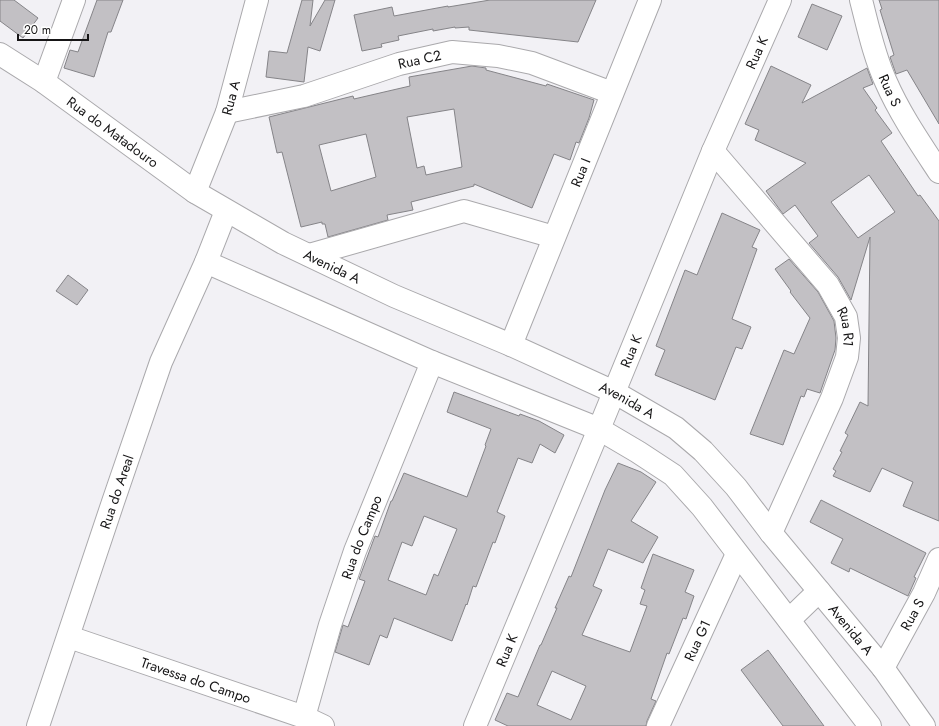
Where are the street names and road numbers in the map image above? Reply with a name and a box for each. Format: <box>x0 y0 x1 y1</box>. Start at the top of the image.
street label: Rua K <box>741 33 773 72</box>
street label: Rua C2 <box>396 45 443 74</box>
street label: Rua S <box>874 71 906 110</box>
street label: Rua A <box>217 77 245 117</box>
street label: Rua do Matadouro <box>62 92 163 172</box>
street label: Rua I <box>566 155 595 190</box>
street label: Avenida A <box>300 244 364 289</box>
street label: Rua R1 <box>832 303 859 348</box>
street label: Rua K <box>615 332 647 371</box>
street label: Avenida A <box>596 377 659 424</box>
street label: Rua do Areal <box>95 452 138 531</box>
street label: Rua do Campo <box>336 492 387 582</box>
street label: Rua S <box>895 595 929 634</box>
street label: Avenida A <box>824 600 879 660</box>
street label: Rua G1 <box>679 617 715 664</box>
street label: Rua K <box>491 631 522 670</box>
street label: Travessa do Campo <box>138 652 254 708</box>

